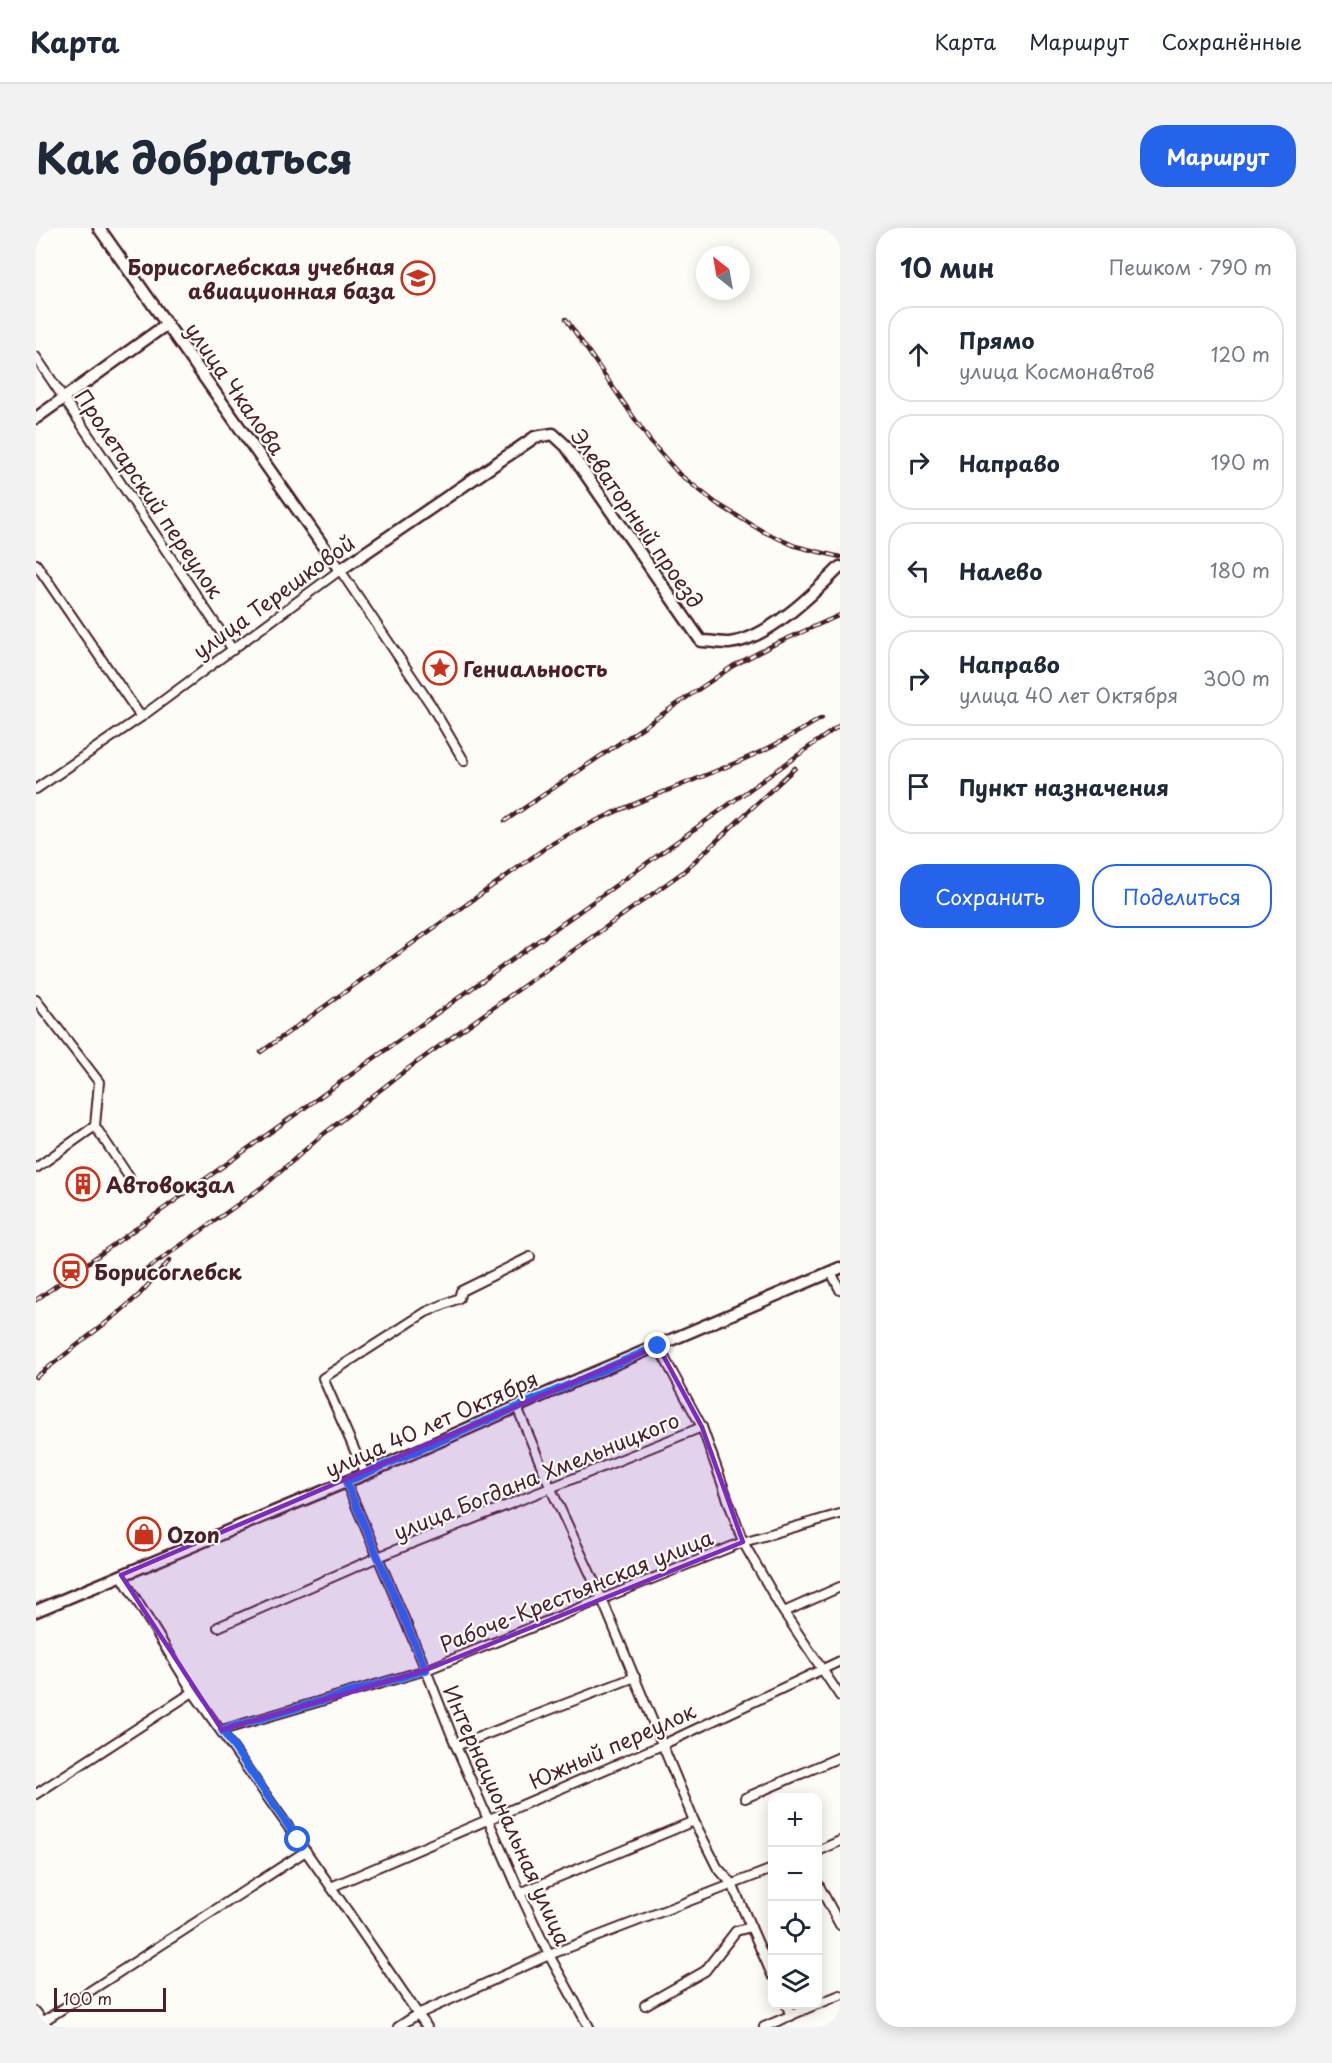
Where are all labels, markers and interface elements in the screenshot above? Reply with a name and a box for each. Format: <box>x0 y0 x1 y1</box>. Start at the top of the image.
text: Карта <box>30 20 120 63</box>
text: Карта <box>935 25 996 57</box>
text: Маршрут <box>1029 25 1129 57</box>
text: Сохранённые <box>1162 25 1302 57</box>
text: Как добраться <box>36 125 353 188</box>
button: Маршрут <box>1140 125 1296 187</box>
north arrow <box>696 246 750 300</box>
text: 10 мин <box>900 248 995 287</box>
place label: Борисоглебская учебная авиационная база <box>127 250 395 306</box>
text: Пешком · 790 m <box>1109 252 1272 282</box>
school or university icon: Борисоглебская учебная авиационная база <box>400 260 436 296</box>
street label: улица Чкалова <box>178 315 294 461</box>
text: Прямо <box>959 323 1034 356</box>
icon: ahead <box>902 338 935 371</box>
text: 120 m <box>1211 339 1270 369</box>
text: улица Космонавтов <box>959 356 1155 386</box>
street label: Пролетарский переулок <box>68 382 233 605</box>
street label: Элеваторный проезд <box>564 422 712 614</box>
icon: right <box>902 446 935 479</box>
text: Направо <box>959 446 1060 479</box>
text: 190 m <box>1211 447 1270 477</box>
street label: улица Терешковой <box>185 526 361 666</box>
icon: left <box>902 554 935 587</box>
text: Налево <box>959 554 1042 587</box>
text: 180 m <box>1210 555 1270 585</box>
text: Направо <box>959 647 1060 680</box>
place icon: Гениальность <box>422 650 458 686</box>
place label: Гениальность <box>463 652 607 684</box>
icon: right <box>902 662 935 695</box>
text: 300 m <box>1203 663 1270 693</box>
text: улица 40 лет Октября <box>959 680 1178 710</box>
icon: arrive <box>902 770 935 803</box>
text: Пункт назначения <box>959 770 1169 803</box>
button: Сохранить <box>900 864 1080 928</box>
button: Поделиться <box>1092 864 1272 928</box>
building icon: Автовокзал <box>65 1166 101 1202</box>
place label: Автовокзал <box>106 1168 235 1200</box>
station icon: Борисоглебск <box>53 1253 89 1289</box>
place label: Борисоглебск <box>94 1255 242 1287</box>
route end <box>644 1332 670 1358</box>
street label: улица 40 лет Октября <box>319 1362 543 1484</box>
street label: улица Богдана Хмельницкого <box>388 1403 684 1547</box>
shop icon: Ozon <box>126 1516 162 1552</box>
place label: Ozon <box>167 1518 220 1550</box>
street label: Рабоче-Крестьянская улица <box>435 1520 718 1660</box>
street label: Интернациональная улица <box>436 1679 580 1951</box>
street label: Южный переулок <box>524 1694 701 1796</box>
map controls <box>768 1793 822 2009</box>
button: + <box>768 1793 822 1847</box>
route start <box>284 1826 310 1852</box>
button: − <box>768 1847 822 1901</box>
button: locate <box>768 1901 822 1955</box>
button: layers <box>768 1955 822 2009</box>
scale bar <box>54 1985 166 2012</box>
text: 100 m <box>63 1986 112 2010</box>

